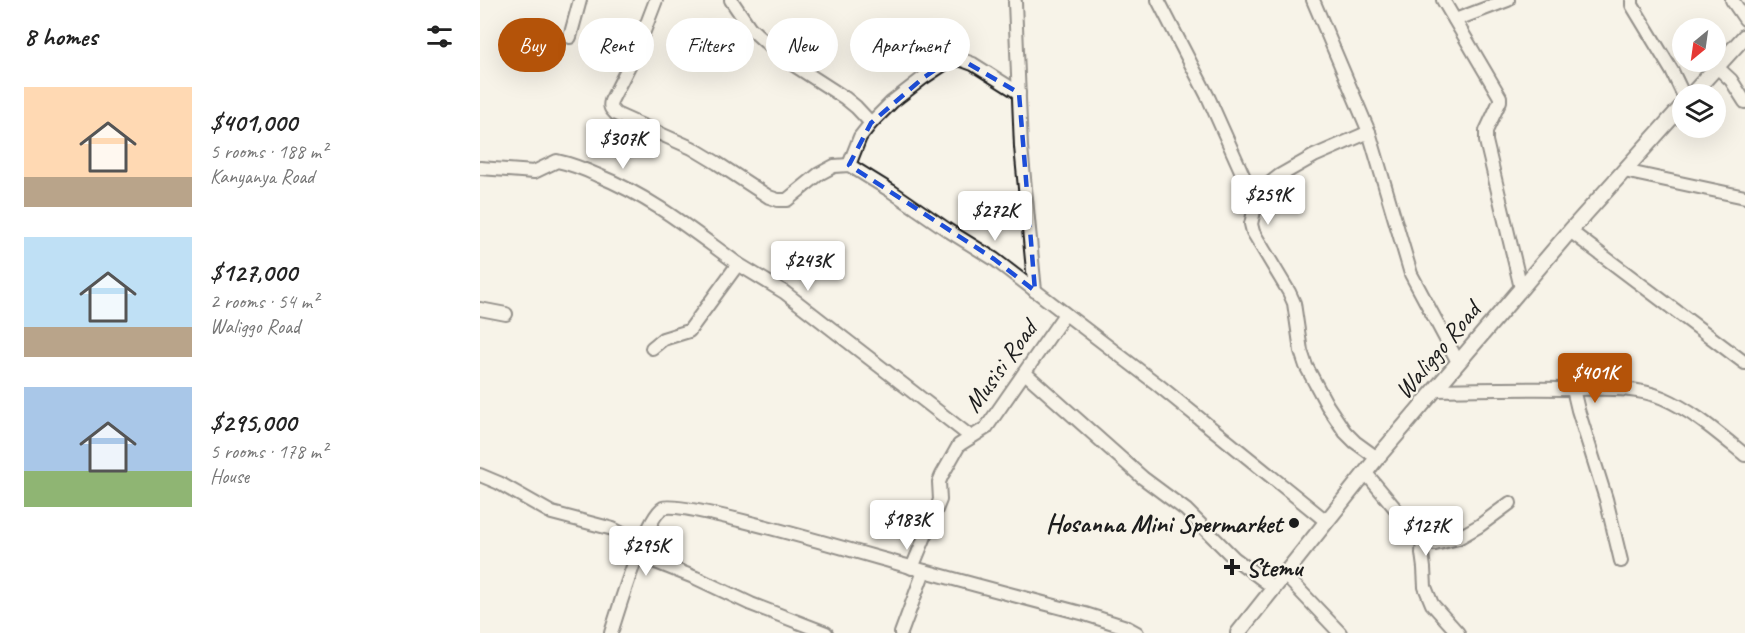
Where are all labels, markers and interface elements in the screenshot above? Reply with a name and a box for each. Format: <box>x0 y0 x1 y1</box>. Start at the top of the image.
chip: Buy <box>498 18 566 72</box>
chip: Rent <box>578 18 654 72</box>
chip: Filters <box>666 18 754 72</box>
chip: New <box>766 18 838 72</box>
chip: Apartment <box>850 18 970 72</box>
north arrow <box>1672 18 1726 72</box>
map controls <box>1672 18 1726 138</box>
text: 8 homes <box>24 20 97 53</box>
icon: filters <box>423 20 456 53</box>
button: layers <box>1672 84 1726 138</box>
text: $401,000 <box>210 106 297 139</box>
icon: home <box>72 111 144 183</box>
pin: $307K <box>581 119 665 170</box>
text: $307K <box>600 126 646 151</box>
text: 5 rooms · 188 m² <box>210 139 327 164</box>
text: Kanyanya Road <box>210 164 314 189</box>
pin: $259K <box>1226 175 1310 226</box>
text: $259K <box>1245 182 1291 207</box>
pin: $272K <box>953 191 1037 242</box>
text: $272K <box>972 198 1018 223</box>
pin: $243K <box>766 241 850 292</box>
text: $243K <box>785 248 831 273</box>
text: $127,000 <box>210 256 297 289</box>
icon: home <box>72 261 144 333</box>
text: 2 rooms · 54 m² <box>210 289 318 314</box>
street label: Waliggo Road <box>1387 292 1490 406</box>
street label: Musisi Road <box>956 311 1047 419</box>
text: Waliggo Road <box>210 314 300 339</box>
pin: $401K <box>1553 353 1637 404</box>
text: $401K <box>1572 360 1618 385</box>
text: $295,000 <box>210 406 296 439</box>
icon: home <box>72 411 144 483</box>
text: 5 rooms · 178 m² <box>210 439 327 464</box>
text: House <box>210 464 249 489</box>
pin: $183K <box>865 500 949 551</box>
pin: $127K <box>1384 506 1468 557</box>
text: $183K <box>884 507 930 532</box>
place label: Hosanna Mini Spermarket <box>1046 507 1284 540</box>
text: $127K <box>1403 513 1449 538</box>
marker: Hosanna Mini Spermarket <box>1287 516 1301 530</box>
pin: $295K <box>604 526 688 577</box>
text: $295K <box>623 533 669 558</box>
place label: Stemu <box>1246 551 1305 584</box>
marker: Stemu <box>1223 558 1241 576</box>

